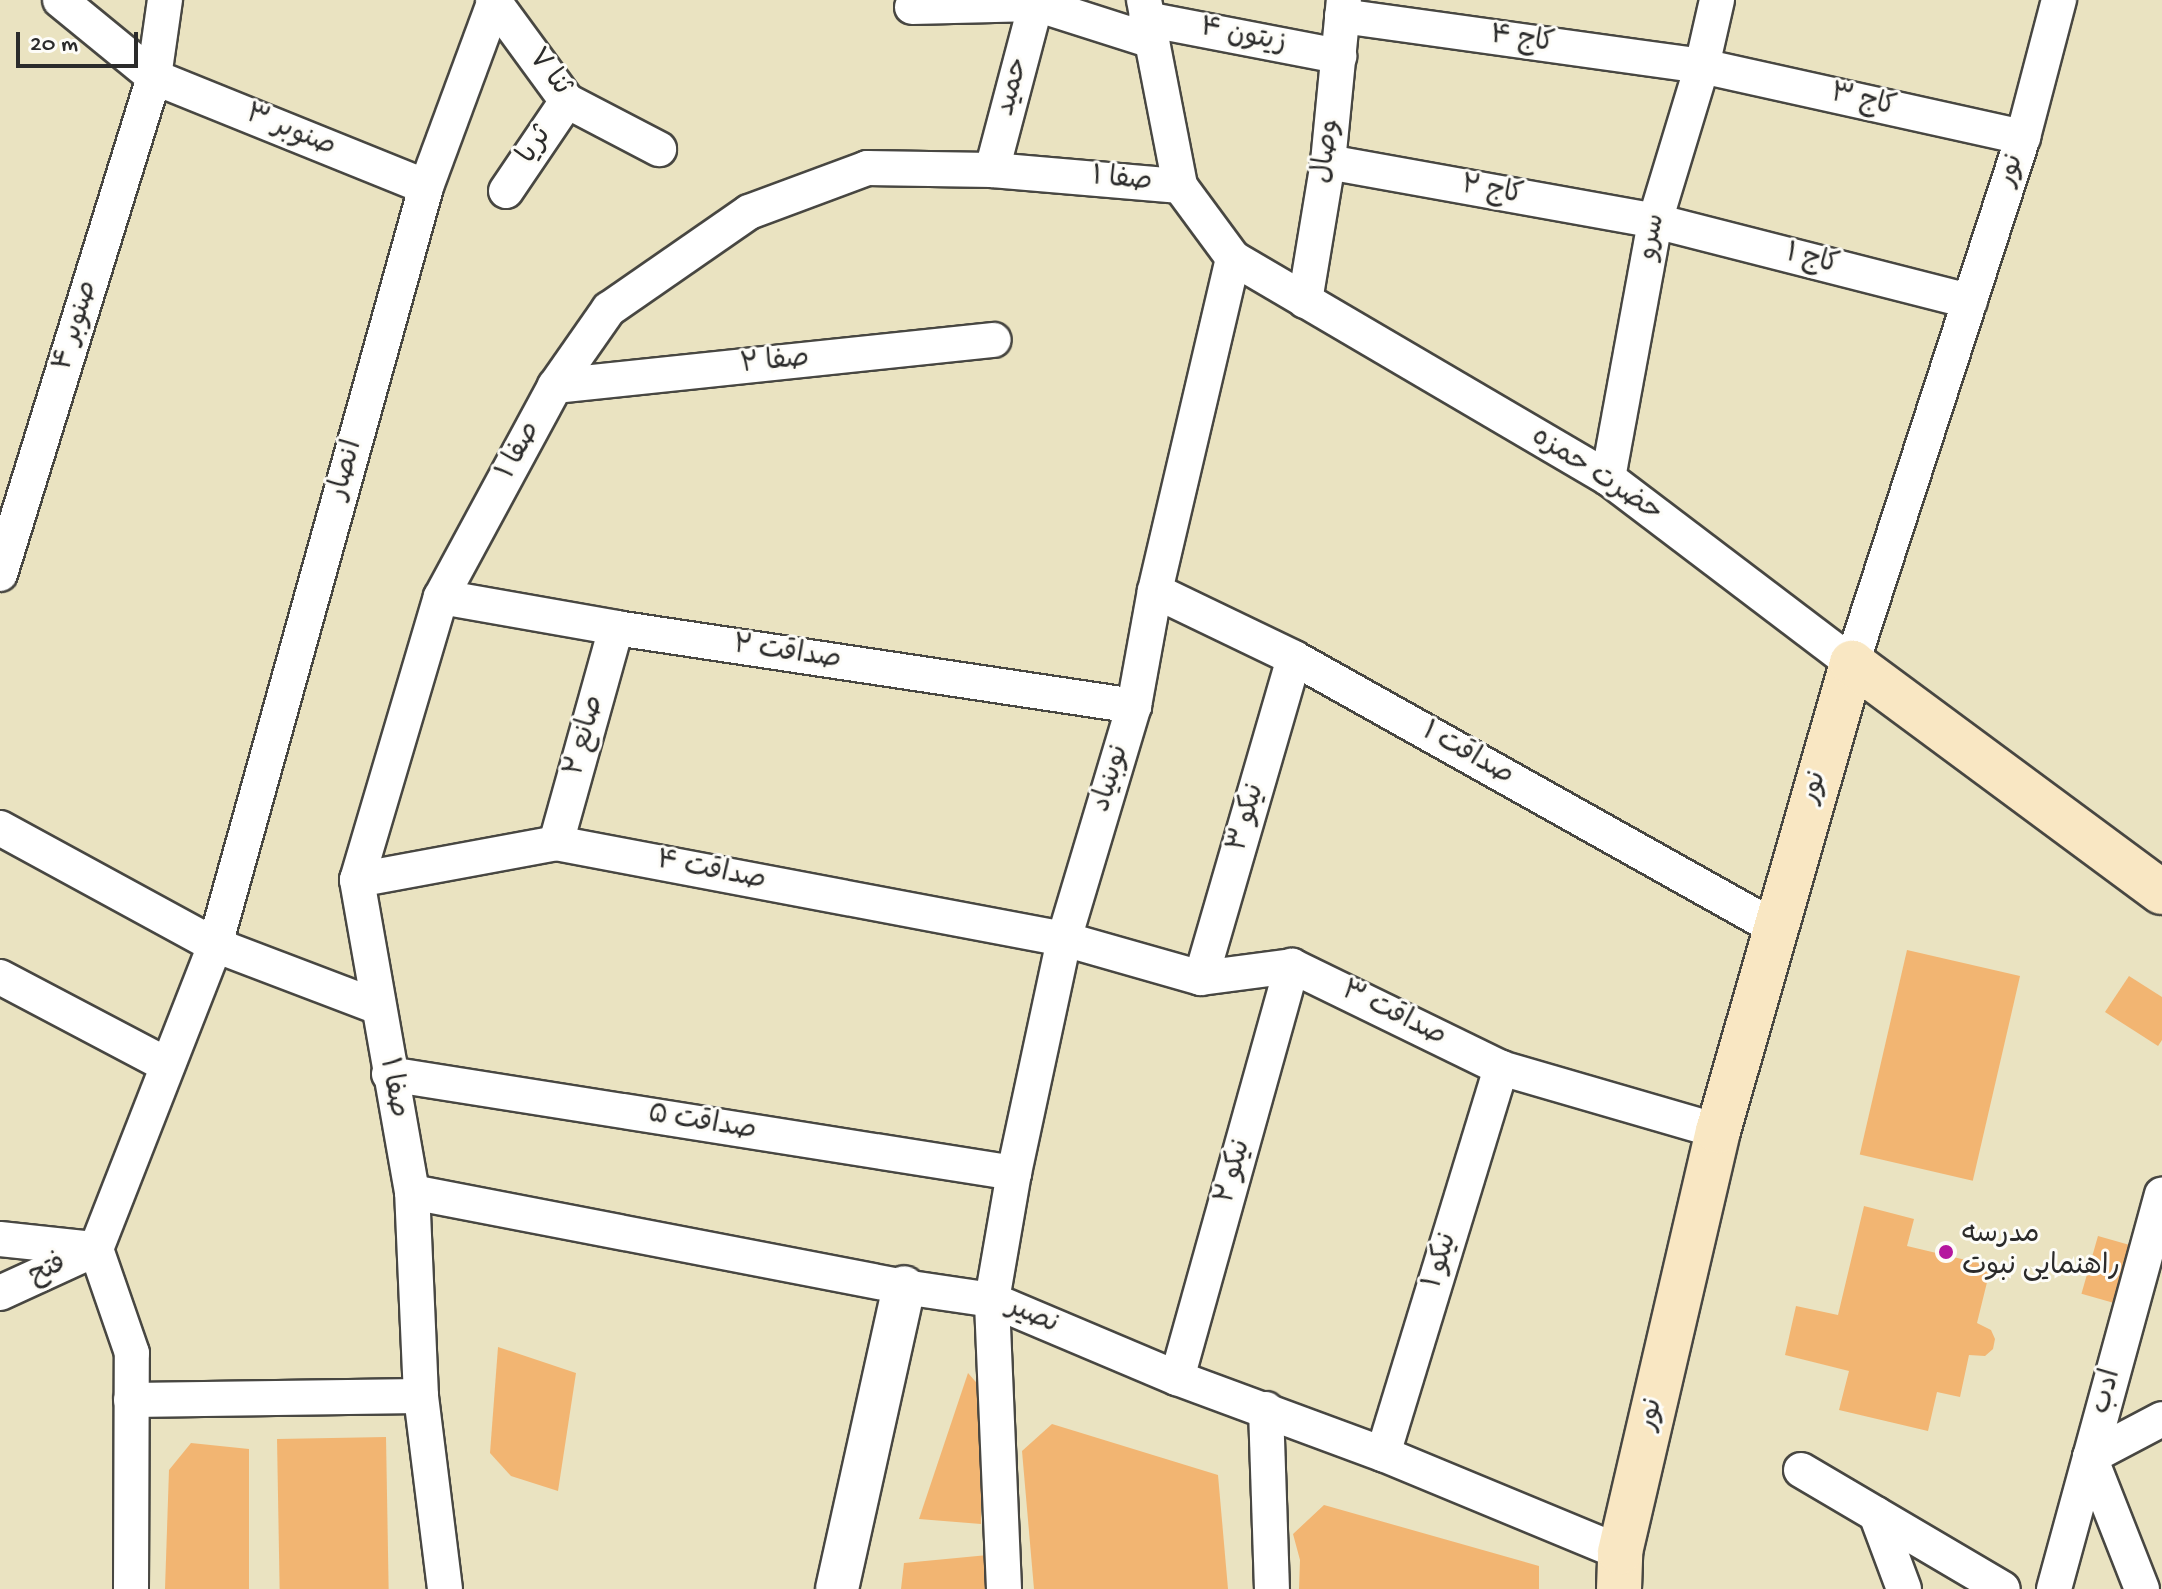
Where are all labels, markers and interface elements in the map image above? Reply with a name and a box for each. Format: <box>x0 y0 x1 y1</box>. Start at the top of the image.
street label: زیتون ۴ <box>1197 12 1289 62</box>
scale bar <box>20 16 142 66</box>
street label: کاج ۴ <box>1488 20 1556 62</box>
text: 20 m <box>30 31 78 60</box>
street label: ثنا ۷ <box>519 43 577 103</box>
street label: حمید <box>990 54 1038 120</box>
street label: کاج ۳ <box>1827 78 1899 126</box>
street label: صنوبر ۳ <box>240 99 340 165</box>
street label: وصال <box>1307 117 1349 185</box>
street label: ثریا <box>512 121 560 171</box>
street label: نور <box>1991 150 2033 192</box>
street label: صفا ۱ <box>1090 162 1154 200</box>
street label: کاج ۲ <box>1458 170 1526 214</box>
street label: سرو <box>1632 211 1674 263</box>
street label: کاج ۱ <box>1782 238 1842 284</box>
street label: صنوبر ۴ <box>47 277 107 375</box>
street label: صفا ۲ <box>739 343 811 383</box>
street label: صفا ۱ <box>491 416 549 486</box>
street label: حضرت حمزه <box>1524 421 1668 531</box>
street label: انصار <box>323 437 371 503</box>
street label: صداقت ۲ <box>731 630 843 678</box>
street label: صانع ۲ <box>559 692 613 780</box>
street label: صداقت ۱ <box>1415 716 1519 794</box>
street label: نوبنیاد <box>1086 741 1138 817</box>
street label: نور <box>1794 768 1836 808</box>
street label: نیکو ۳ <box>1222 780 1274 856</box>
street label: صداقت ۴ <box>653 845 769 899</box>
street label: صداقت ۳ <box>1335 975 1451 1055</box>
street label: صفا ۱ <box>370 1055 414 1121</box>
street label: صداقت ۵ <box>645 1099 759 1149</box>
street label: نیکو ۲ <box>1210 1136 1260 1208</box>
place label: مدرسه راهنمایی نبوت <box>1962 1219 2120 1285</box>
street label: نیکو ۱ <box>1418 1229 1466 1293</box>
marker: مدرسه راهنمایی نبوت <box>1937 1243 1955 1261</box>
street label: فتح <box>24 1248 72 1294</box>
street label: نصیر <box>1001 1291 1063 1343</box>
street label: ادب <box>2086 1366 2130 1418</box>
street label: نور <box>1632 1395 1672 1435</box>

